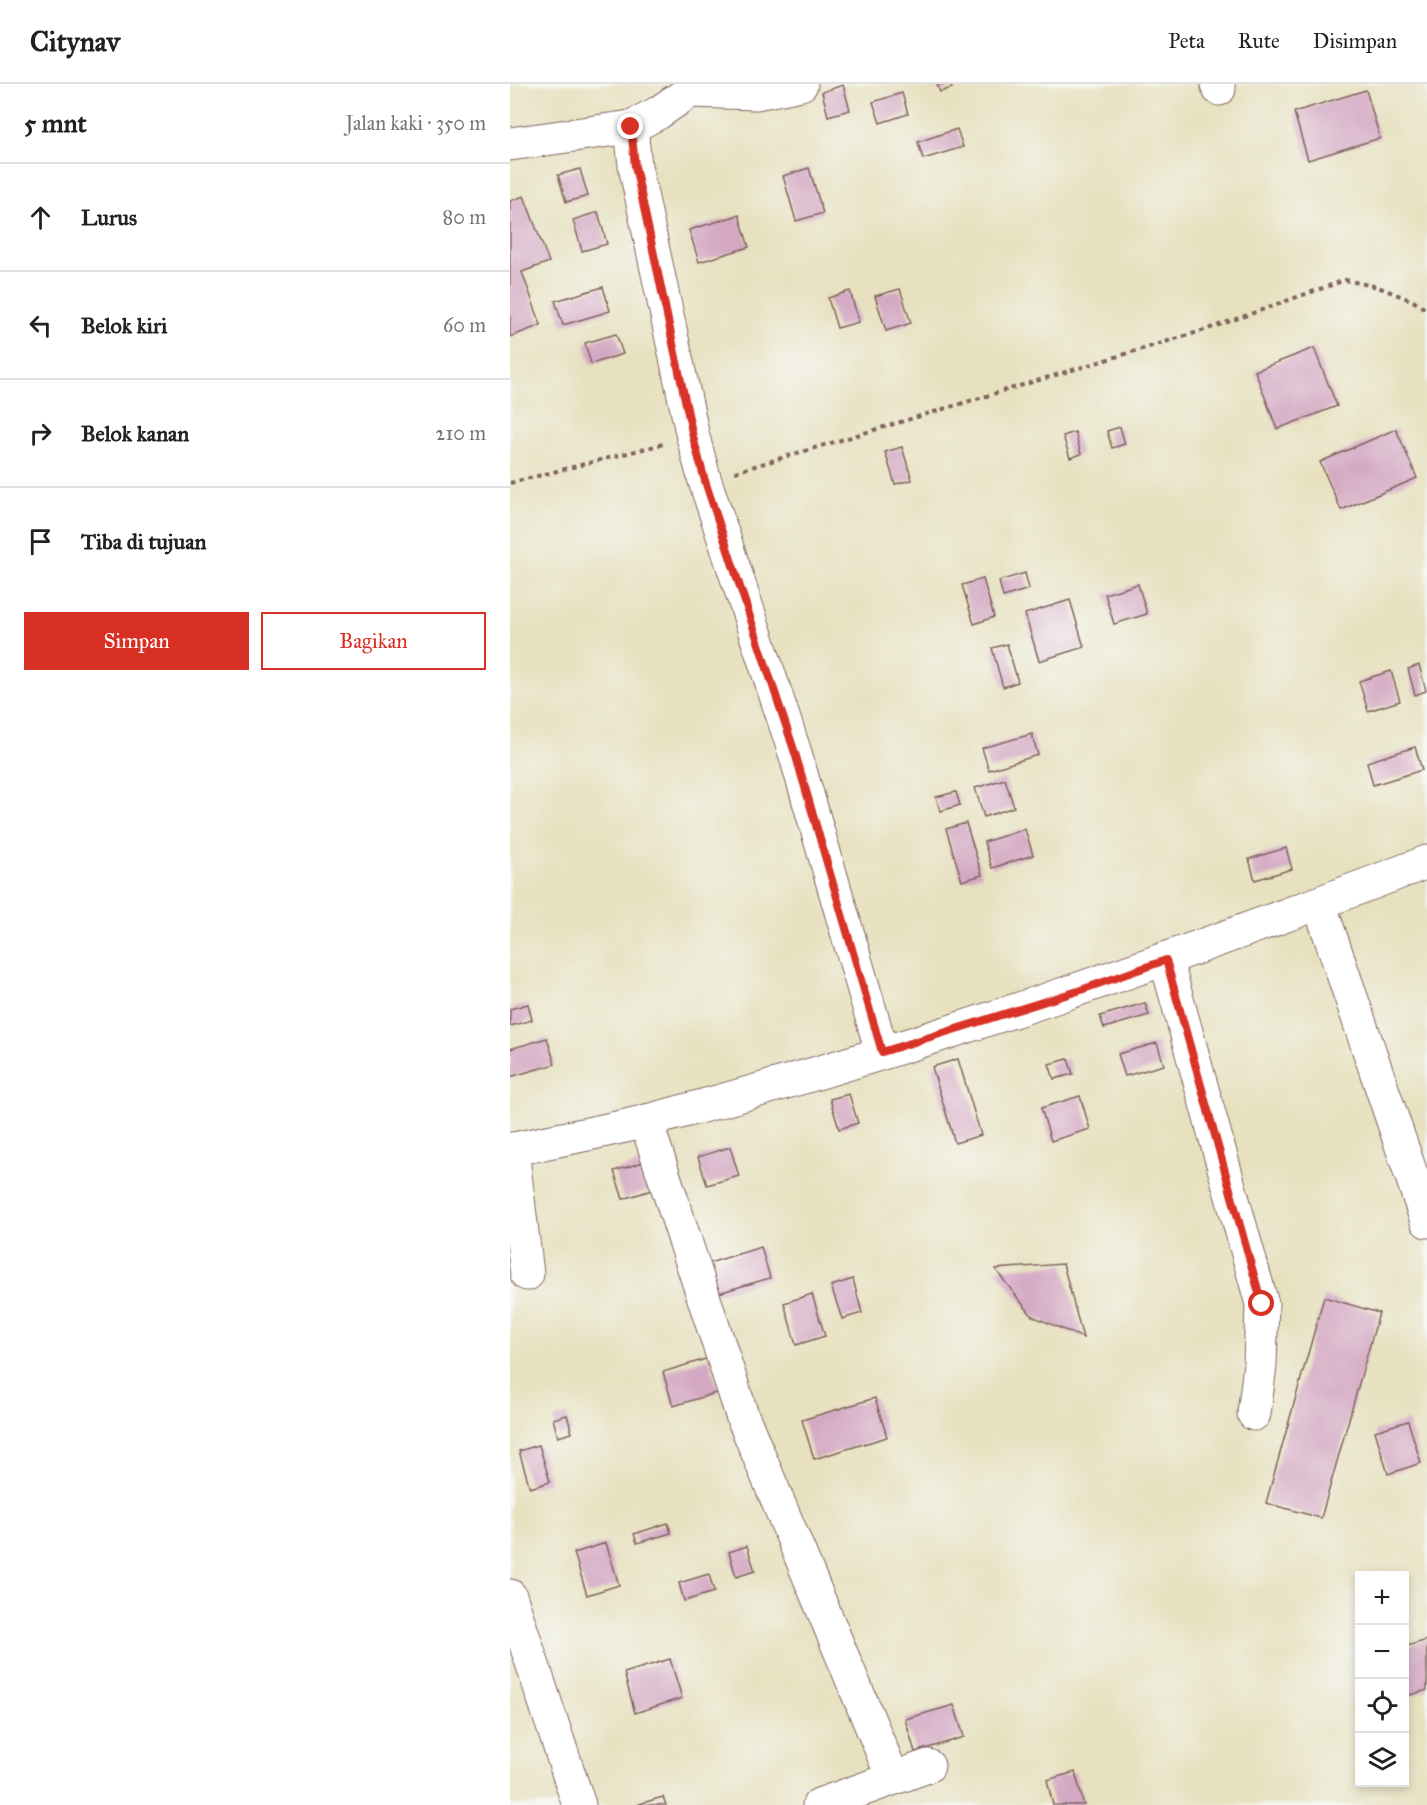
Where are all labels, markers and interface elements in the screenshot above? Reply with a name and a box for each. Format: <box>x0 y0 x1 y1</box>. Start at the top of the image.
text: Citynav <box>30 24 120 59</box>
text: Peta <box>1168 28 1205 54</box>
text: Rute <box>1238 28 1280 54</box>
text: Disimpan <box>1313 28 1397 54</box>
text: 5 mnt <box>24 107 87 139</box>
text: Jalan kaki · 350 m <box>345 111 486 135</box>
route end <box>617 113 643 139</box>
icon: ahead <box>24 201 57 234</box>
text: Lurus <box>81 204 137 231</box>
text: 80 m <box>443 205 486 229</box>
icon: left <box>24 309 57 342</box>
text: Belok kiri <box>81 312 167 339</box>
text: 60 m <box>443 313 486 337</box>
icon: right <box>24 417 57 450</box>
text: Belok kanan <box>81 420 189 447</box>
text: 210 m <box>436 421 486 445</box>
icon: arrive <box>24 525 57 558</box>
text: Tiba di tujuan <box>81 528 206 555</box>
button: Simpan <box>24 612 249 670</box>
button: Bagikan <box>261 612 486 670</box>
route start <box>1248 1290 1274 1316</box>
map controls <box>1355 1571 1409 1787</box>
button: + <box>1355 1571 1409 1625</box>
button: − <box>1355 1625 1409 1679</box>
button: locate <box>1355 1679 1409 1733</box>
button: layers <box>1355 1733 1409 1787</box>

